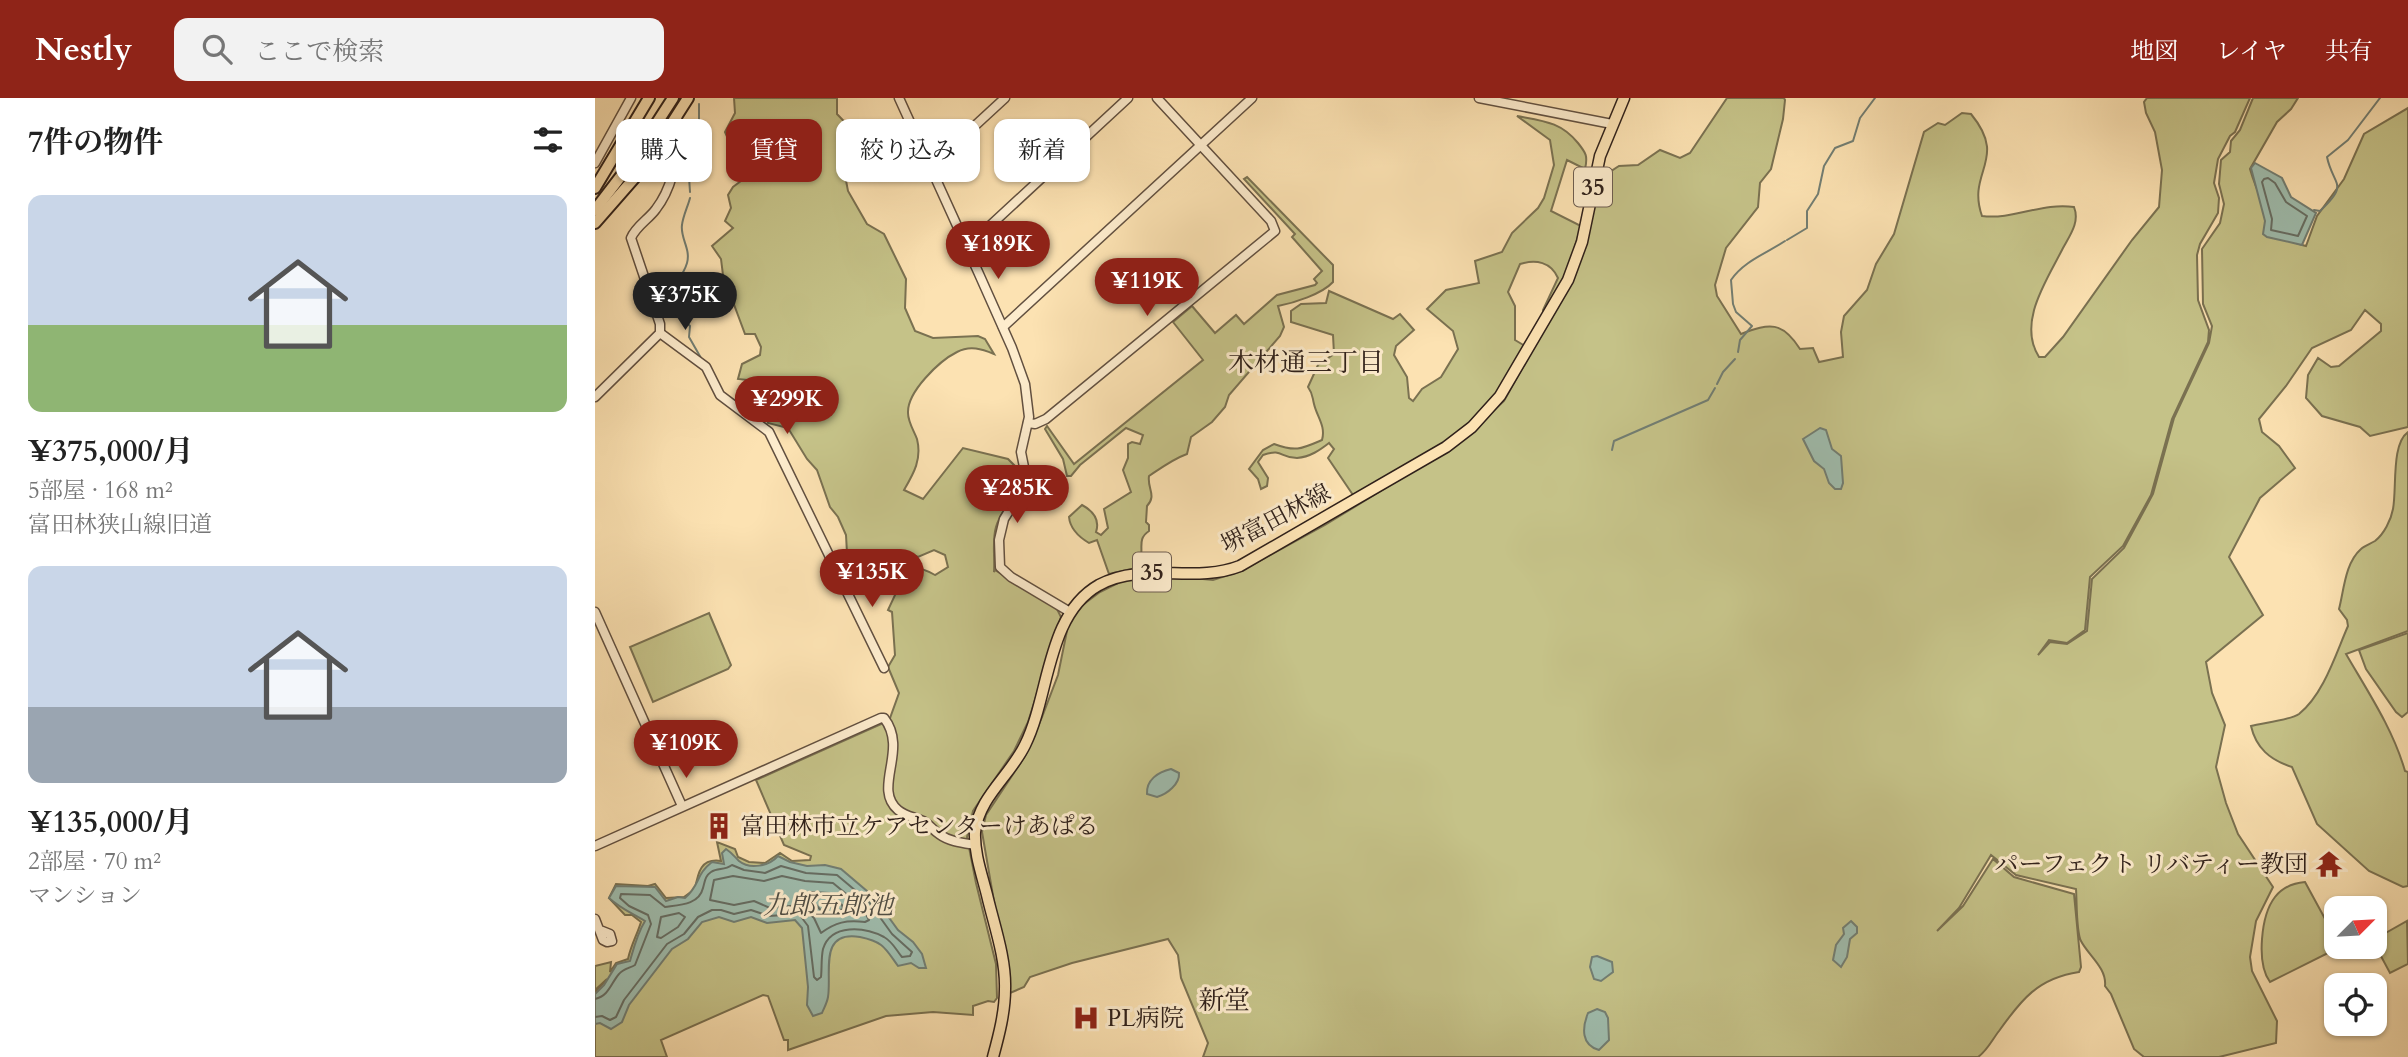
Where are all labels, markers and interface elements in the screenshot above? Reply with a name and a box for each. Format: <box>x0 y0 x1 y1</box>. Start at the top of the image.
search box <box>174 18 664 81</box>
text: Nestly <box>35 27 132 72</box>
icon: search <box>198 30 236 68</box>
text: ここで検索 <box>254 34 384 69</box>
text: 地図 <box>2130 35 2178 68</box>
text: レイヤ <box>2216 35 2287 68</box>
text: 共有 <box>2325 35 2373 68</box>
chip: 購入 <box>616 119 712 182</box>
chip: 賃貸 <box>726 119 822 182</box>
chip: 絞り込み <box>836 119 980 182</box>
chip: 新着 <box>994 119 1090 182</box>
icon: filters <box>529 121 567 159</box>
text: 7件の物件 <box>28 122 163 163</box>
road number: 35 <box>1574 167 1612 206</box>
pin: ¥189K <box>949 222 1047 281</box>
text: ¥189K <box>962 228 1034 259</box>
icon: home <box>235 241 361 367</box>
pin: ¥119K <box>1098 258 1196 318</box>
text: ¥119K <box>1111 265 1183 296</box>
pin: ¥375K <box>636 272 734 332</box>
text: ¥375K <box>649 279 721 310</box>
district label: 木材通三丁目 <box>1228 345 1384 380</box>
pin: ¥299K <box>738 376 836 436</box>
text: ¥299K <box>751 383 823 414</box>
text: ¥375,000/月 <box>28 431 194 472</box>
pin: ¥285K <box>968 466 1066 525</box>
text: ¥285K <box>981 472 1053 503</box>
text: 5部屋 · 168 m² <box>28 475 173 506</box>
street label: 堺富田林線 <box>1215 476 1337 562</box>
text: 富田林狭山線旧道 <box>28 509 212 540</box>
pin: ¥135K <box>823 550 921 609</box>
road number: 35 <box>1133 552 1171 592</box>
text: ¥135K <box>836 556 908 587</box>
icon: home <box>235 612 361 738</box>
pin: ¥109K <box>637 720 735 780</box>
text: ¥109K <box>650 727 722 758</box>
text: ¥135,000/月 <box>28 802 194 843</box>
place label: 富田林市立ケアセンターけあぱる <box>740 810 1099 843</box>
building icon: 富田林市立ケアセンターけあぱる <box>704 811 734 841</box>
text: 2部屋 · 70 m² <box>28 846 161 877</box>
place label: パーフェクト リバティー教団 <box>1995 848 2308 881</box>
temple icon: パーフェクト リバティー教団 <box>2314 849 2344 879</box>
text: マンション <box>28 880 142 911</box>
water label: 九郎五郎池 <box>763 888 896 923</box>
north arrow <box>2324 896 2387 959</box>
map controls <box>2324 896 2387 1036</box>
button: locate <box>2324 973 2387 1036</box>
district label: 新堂 <box>1198 983 1250 1018</box>
place label: PL病院 <box>1107 1002 1184 1035</box>
hospital icon: PL病院 <box>1071 1003 1101 1033</box>

